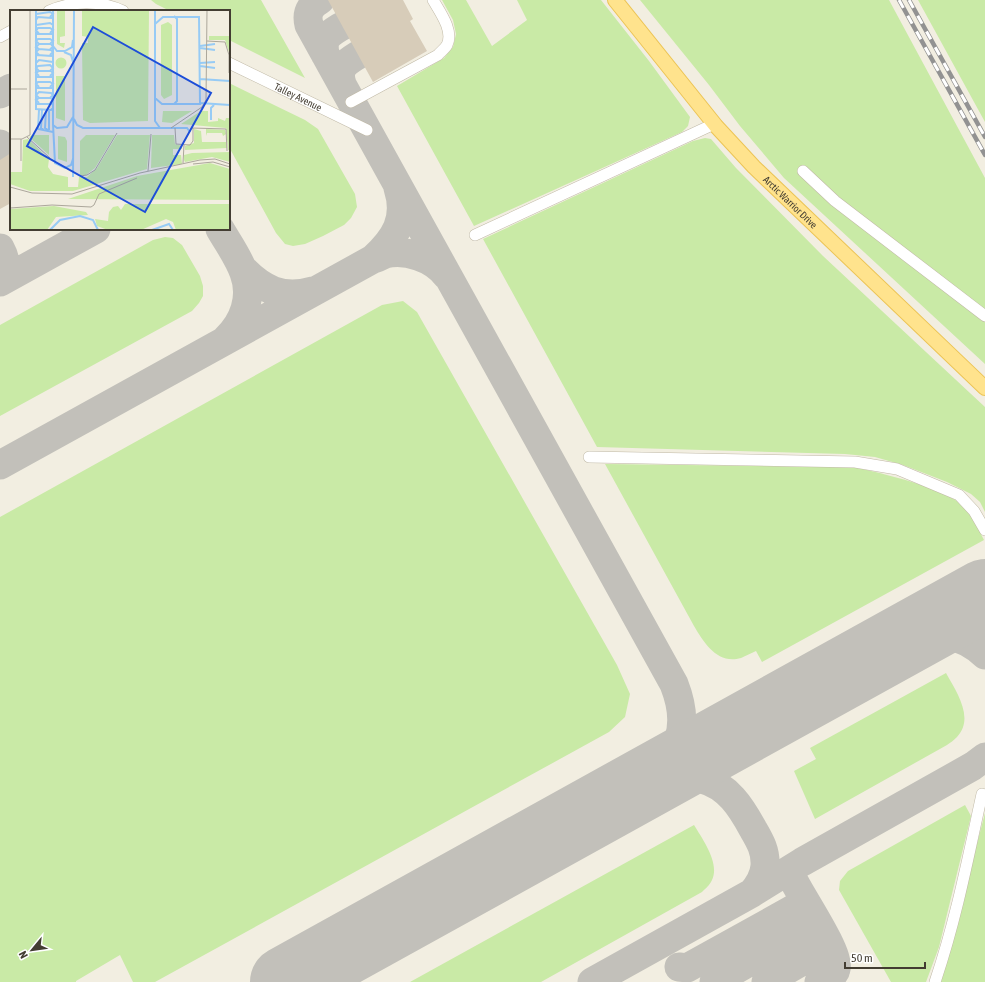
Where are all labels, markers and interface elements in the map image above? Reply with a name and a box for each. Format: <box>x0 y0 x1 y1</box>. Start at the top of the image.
inset map <box>10 10 230 230</box>
street label: Talley Avenue <box>273 80 324 113</box>
street label: Arctic Warrior Drive <box>761 174 820 231</box>
north arrow <box>12 930 52 970</box>
scale bar <box>845 944 925 970</box>
text: N <box>16 949 30 961</box>
text: 50 m <box>851 951 873 965</box>

